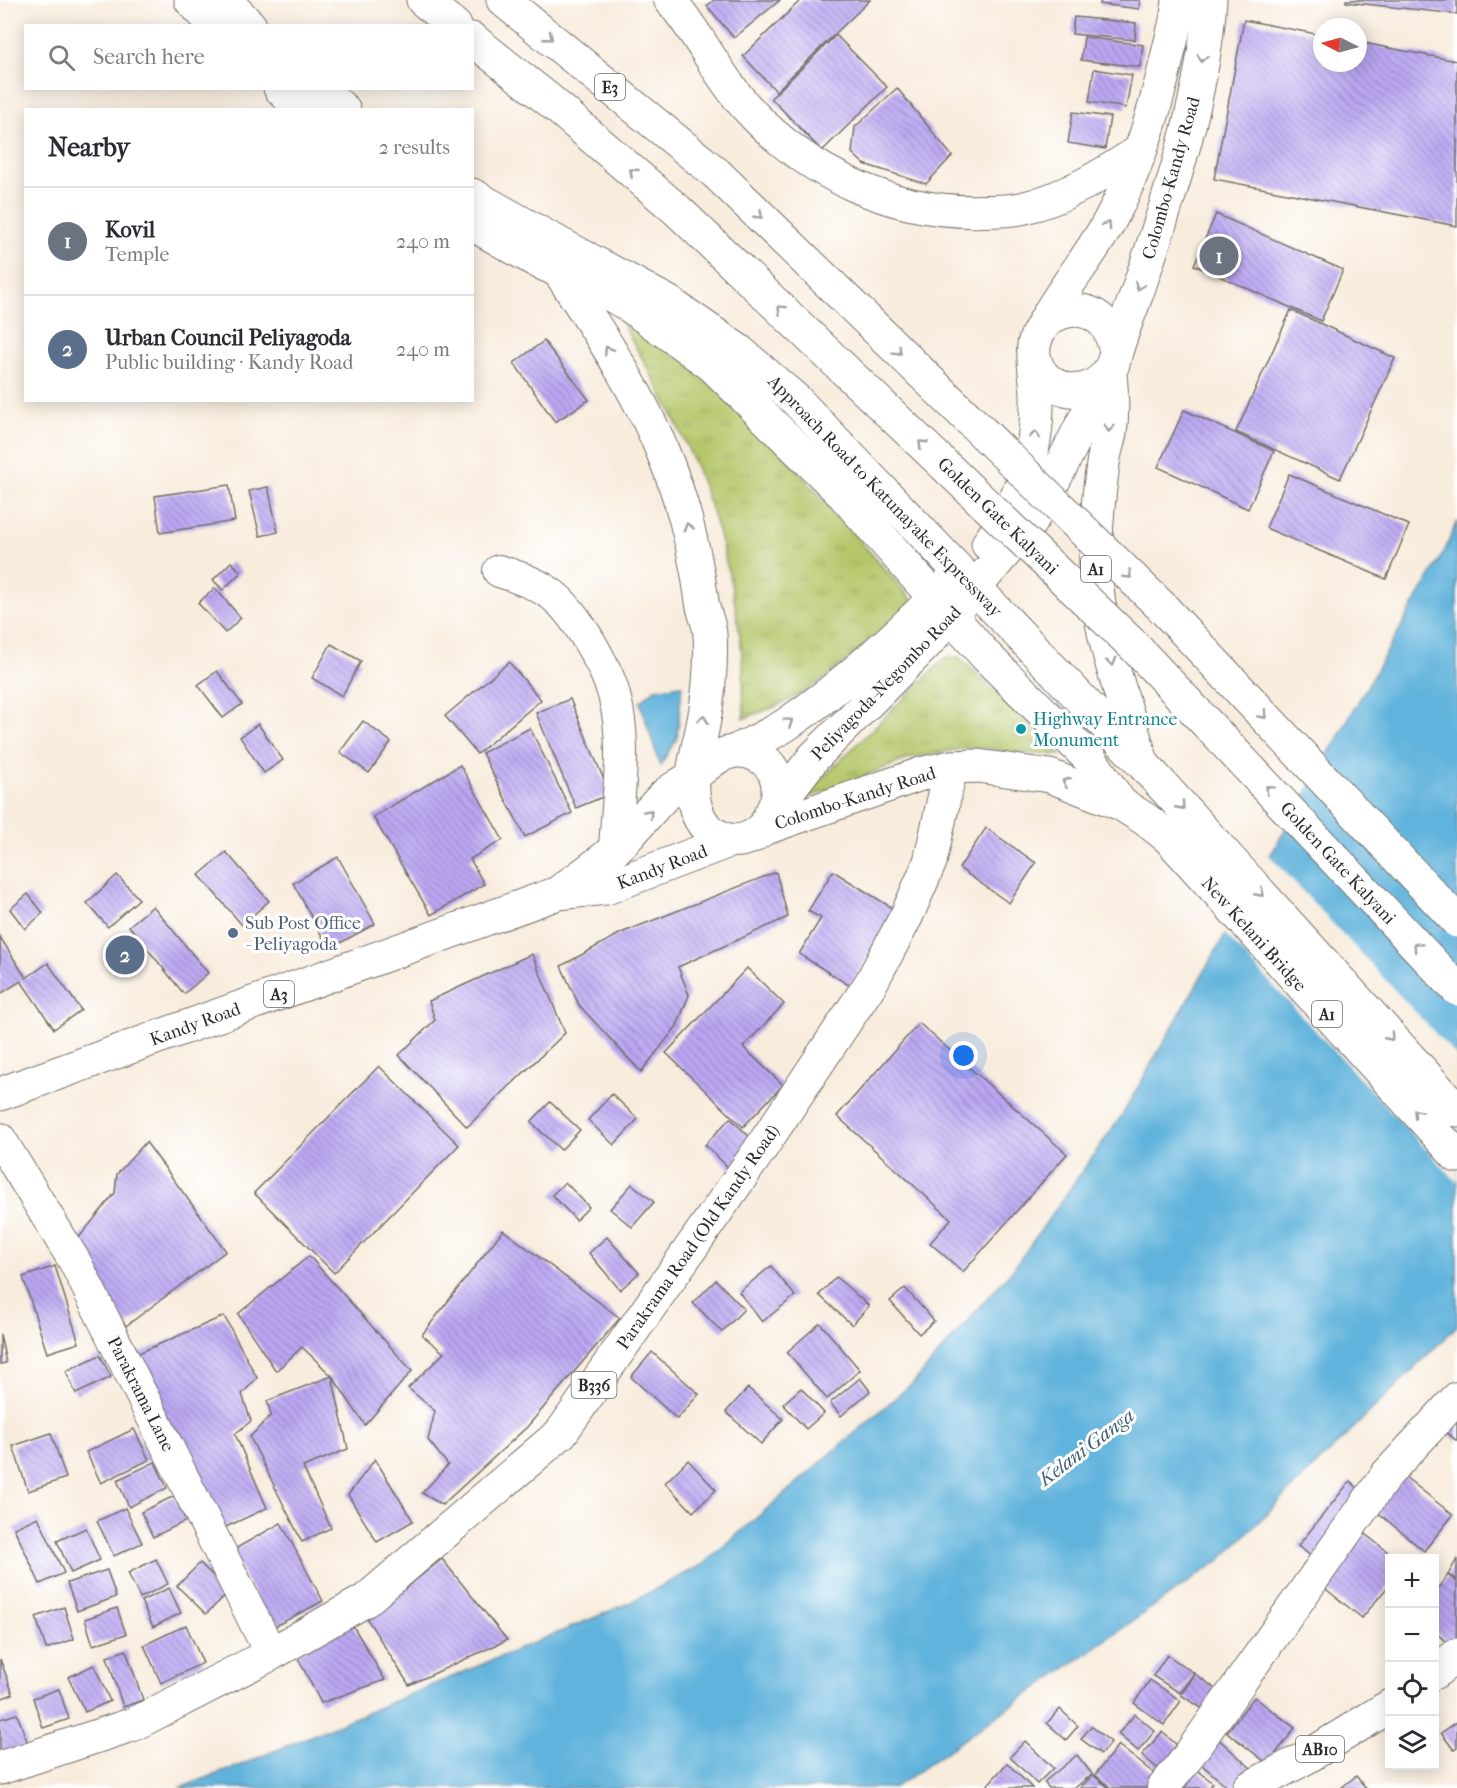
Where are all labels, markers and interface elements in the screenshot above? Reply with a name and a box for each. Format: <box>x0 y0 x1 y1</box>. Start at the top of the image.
north arrow <box>1313 18 1367 72</box>
search box <box>24 24 474 90</box>
one-way arrow <box>542 30 553 41</box>
icon: search <box>45 41 78 74</box>
text: Search here <box>93 44 205 70</box>
one-way arrow <box>1196 53 1208 63</box>
road number: E3 <box>595 74 625 100</box>
street label: Colombo-Kandy Road <box>1138 94 1205 262</box>
text: Nearby <box>48 132 130 163</box>
text: 2 results <box>379 136 450 159</box>
one-way arrow <box>629 168 640 179</box>
one-way arrow <box>751 207 762 218</box>
text: Kovil <box>105 217 155 243</box>
one-way arrow <box>1100 221 1111 231</box>
text: 1 <box>64 230 71 253</box>
text: 240 m <box>396 230 450 253</box>
pin: 1 <box>1200 234 1238 278</box>
text: Temple <box>105 243 169 266</box>
one-way arrow <box>1134 280 1147 291</box>
one-way arrow <box>778 306 789 317</box>
text: Urban Council Peliyagoda <box>105 325 351 351</box>
text: 2 <box>62 338 73 361</box>
text: 240 m <box>396 338 450 361</box>
one-way arrow <box>891 343 902 354</box>
one-way arrow <box>604 346 616 356</box>
text: Public building · Kandy Road <box>105 351 353 374</box>
street label: Approach Road to Katunayake Expressway <box>762 370 1007 623</box>
one-way arrow <box>1104 424 1116 433</box>
one-way arrow <box>1028 431 1041 440</box>
one-way arrow <box>919 440 929 451</box>
street label: Golden Gate Kalyani <box>933 453 1063 580</box>
one-way arrow <box>682 522 695 532</box>
road number: A1 <box>1081 556 1111 582</box>
one-way arrow <box>1121 567 1132 578</box>
street label: Peliyagoda-Negombo Road <box>807 602 966 765</box>
one-way arrow <box>1105 656 1117 667</box>
one-way arrow <box>1256 708 1267 719</box>
place label: Highway Entrance Monument <box>1033 709 1178 751</box>
one-way arrow <box>696 714 709 723</box>
one-way arrow <box>782 718 793 729</box>
marker: Highway Entrance Monument <box>1014 722 1028 736</box>
street label: Colombo-Kandy Road <box>772 762 939 834</box>
one-way arrow <box>1061 777 1072 789</box>
one-way arrow <box>1265 785 1276 796</box>
street label: Golden Gate Kalyani <box>1276 798 1400 929</box>
one-way arrow <box>1174 800 1185 810</box>
one-way arrow <box>642 809 653 820</box>
street label: Kandy Road <box>614 841 711 894</box>
street label: New Kelani Bridge <box>1197 873 1311 996</box>
one-way arrow <box>1253 886 1264 896</box>
place label: Sub Post Office - Peliyagoda <box>245 913 361 955</box>
marker: Sub Post Office - Peliyagoda <box>226 926 240 940</box>
pin: 2 <box>106 932 144 978</box>
one-way arrow <box>1413 943 1424 953</box>
road number: A3 <box>264 981 294 1007</box>
street label: Kandy Road <box>147 998 244 1051</box>
road number: A1 <box>1312 1001 1342 1027</box>
one-way arrow <box>1383 1030 1394 1041</box>
your location <box>949 1041 978 1070</box>
one-way arrow <box>1413 1110 1424 1120</box>
street label: Parakrama Road (Old Kandy Road) <box>613 1121 784 1354</box>
street label: Parakrama Lane <box>103 1333 179 1455</box>
road number: B336 <box>572 1372 616 1398</box>
water label: Kelani Ganga <box>1032 1404 1139 1492</box>
map controls <box>1385 1554 1439 1770</box>
button: + <box>1385 1554 1439 1608</box>
button: − <box>1385 1608 1439 1662</box>
button: locate <box>1385 1662 1439 1716</box>
button: layers <box>1385 1716 1439 1770</box>
road number: AB10 <box>1296 1736 1344 1762</box>

